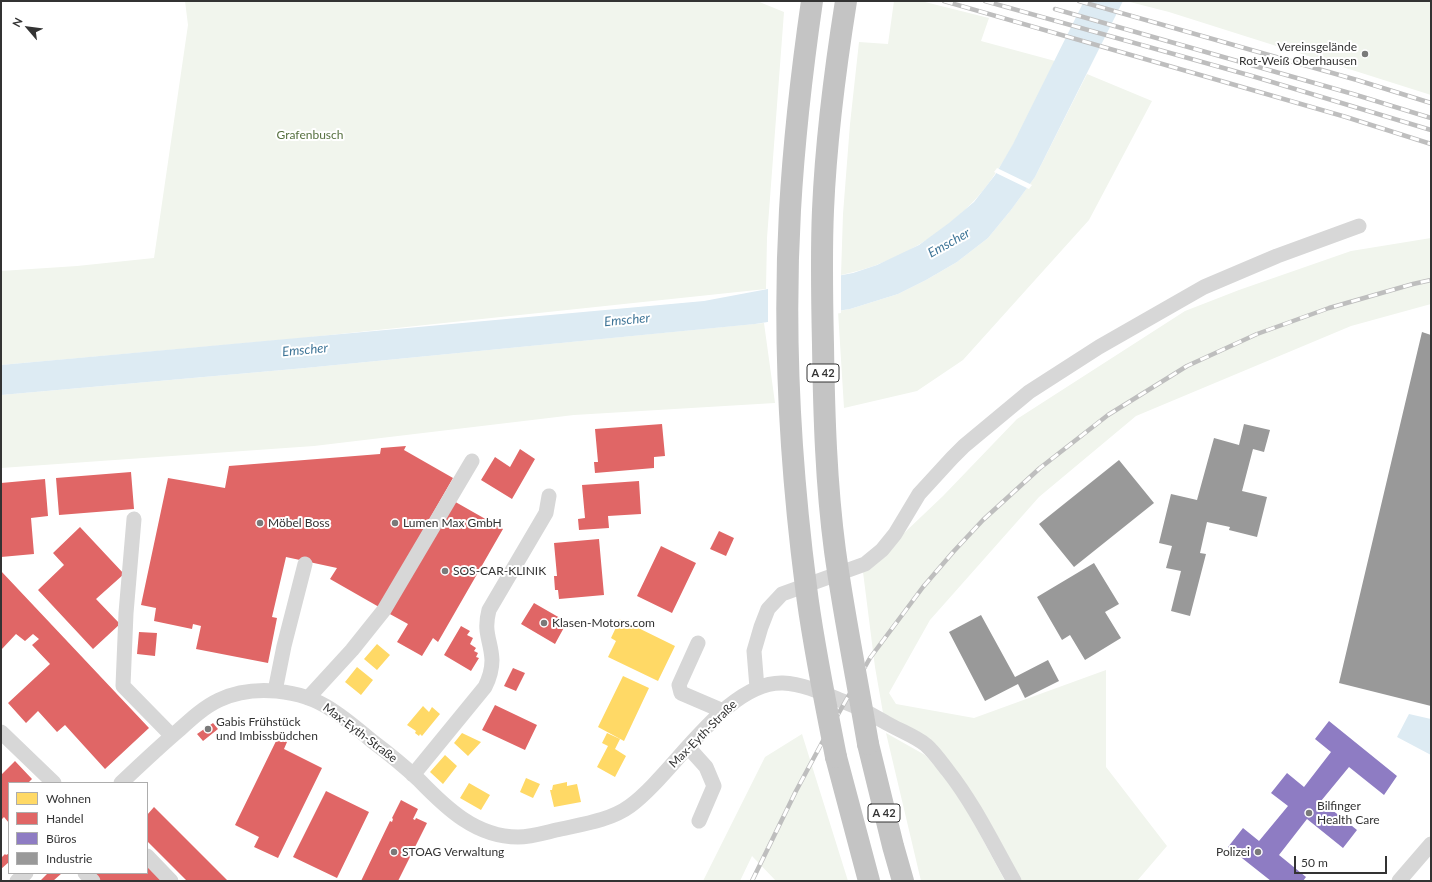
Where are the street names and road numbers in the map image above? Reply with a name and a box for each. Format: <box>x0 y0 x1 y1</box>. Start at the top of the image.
road number: A 42 <box>807 364 839 382</box>
street label: Max-Eyth-Straße <box>666 697 740 771</box>
street label: Max-Eyth-Straße <box>320 700 400 766</box>
road number: A 42 <box>868 804 900 822</box>

